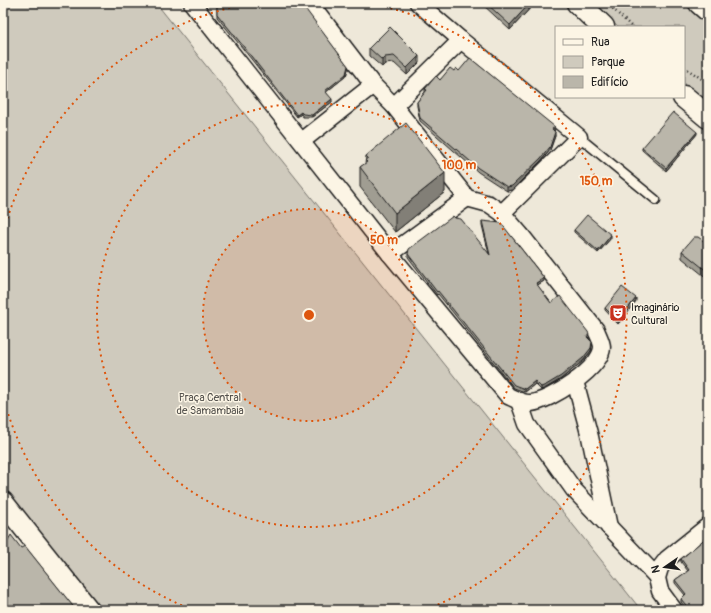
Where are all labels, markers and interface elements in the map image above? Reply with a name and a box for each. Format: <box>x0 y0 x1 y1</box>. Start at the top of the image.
legend <box>555 26 685 98</box>
text: Rua <box>591 35 610 50</box>
text: Parque <box>591 55 625 70</box>
text: Edifício <box>591 75 629 90</box>
text: 100 m <box>442 158 477 173</box>
text: 150 m <box>580 174 613 189</box>
text: 50 m <box>370 233 398 248</box>
place label: Imaginário Cultural <box>631 301 680 327</box>
theatre icon: Imaginário Cultural <box>608 303 628 323</box>
centre of rings <box>302 308 316 322</box>
park label: Praça Central de Samambaia <box>176 391 244 417</box>
north arrow <box>645 547 685 587</box>
text: N <box>648 564 663 574</box>

